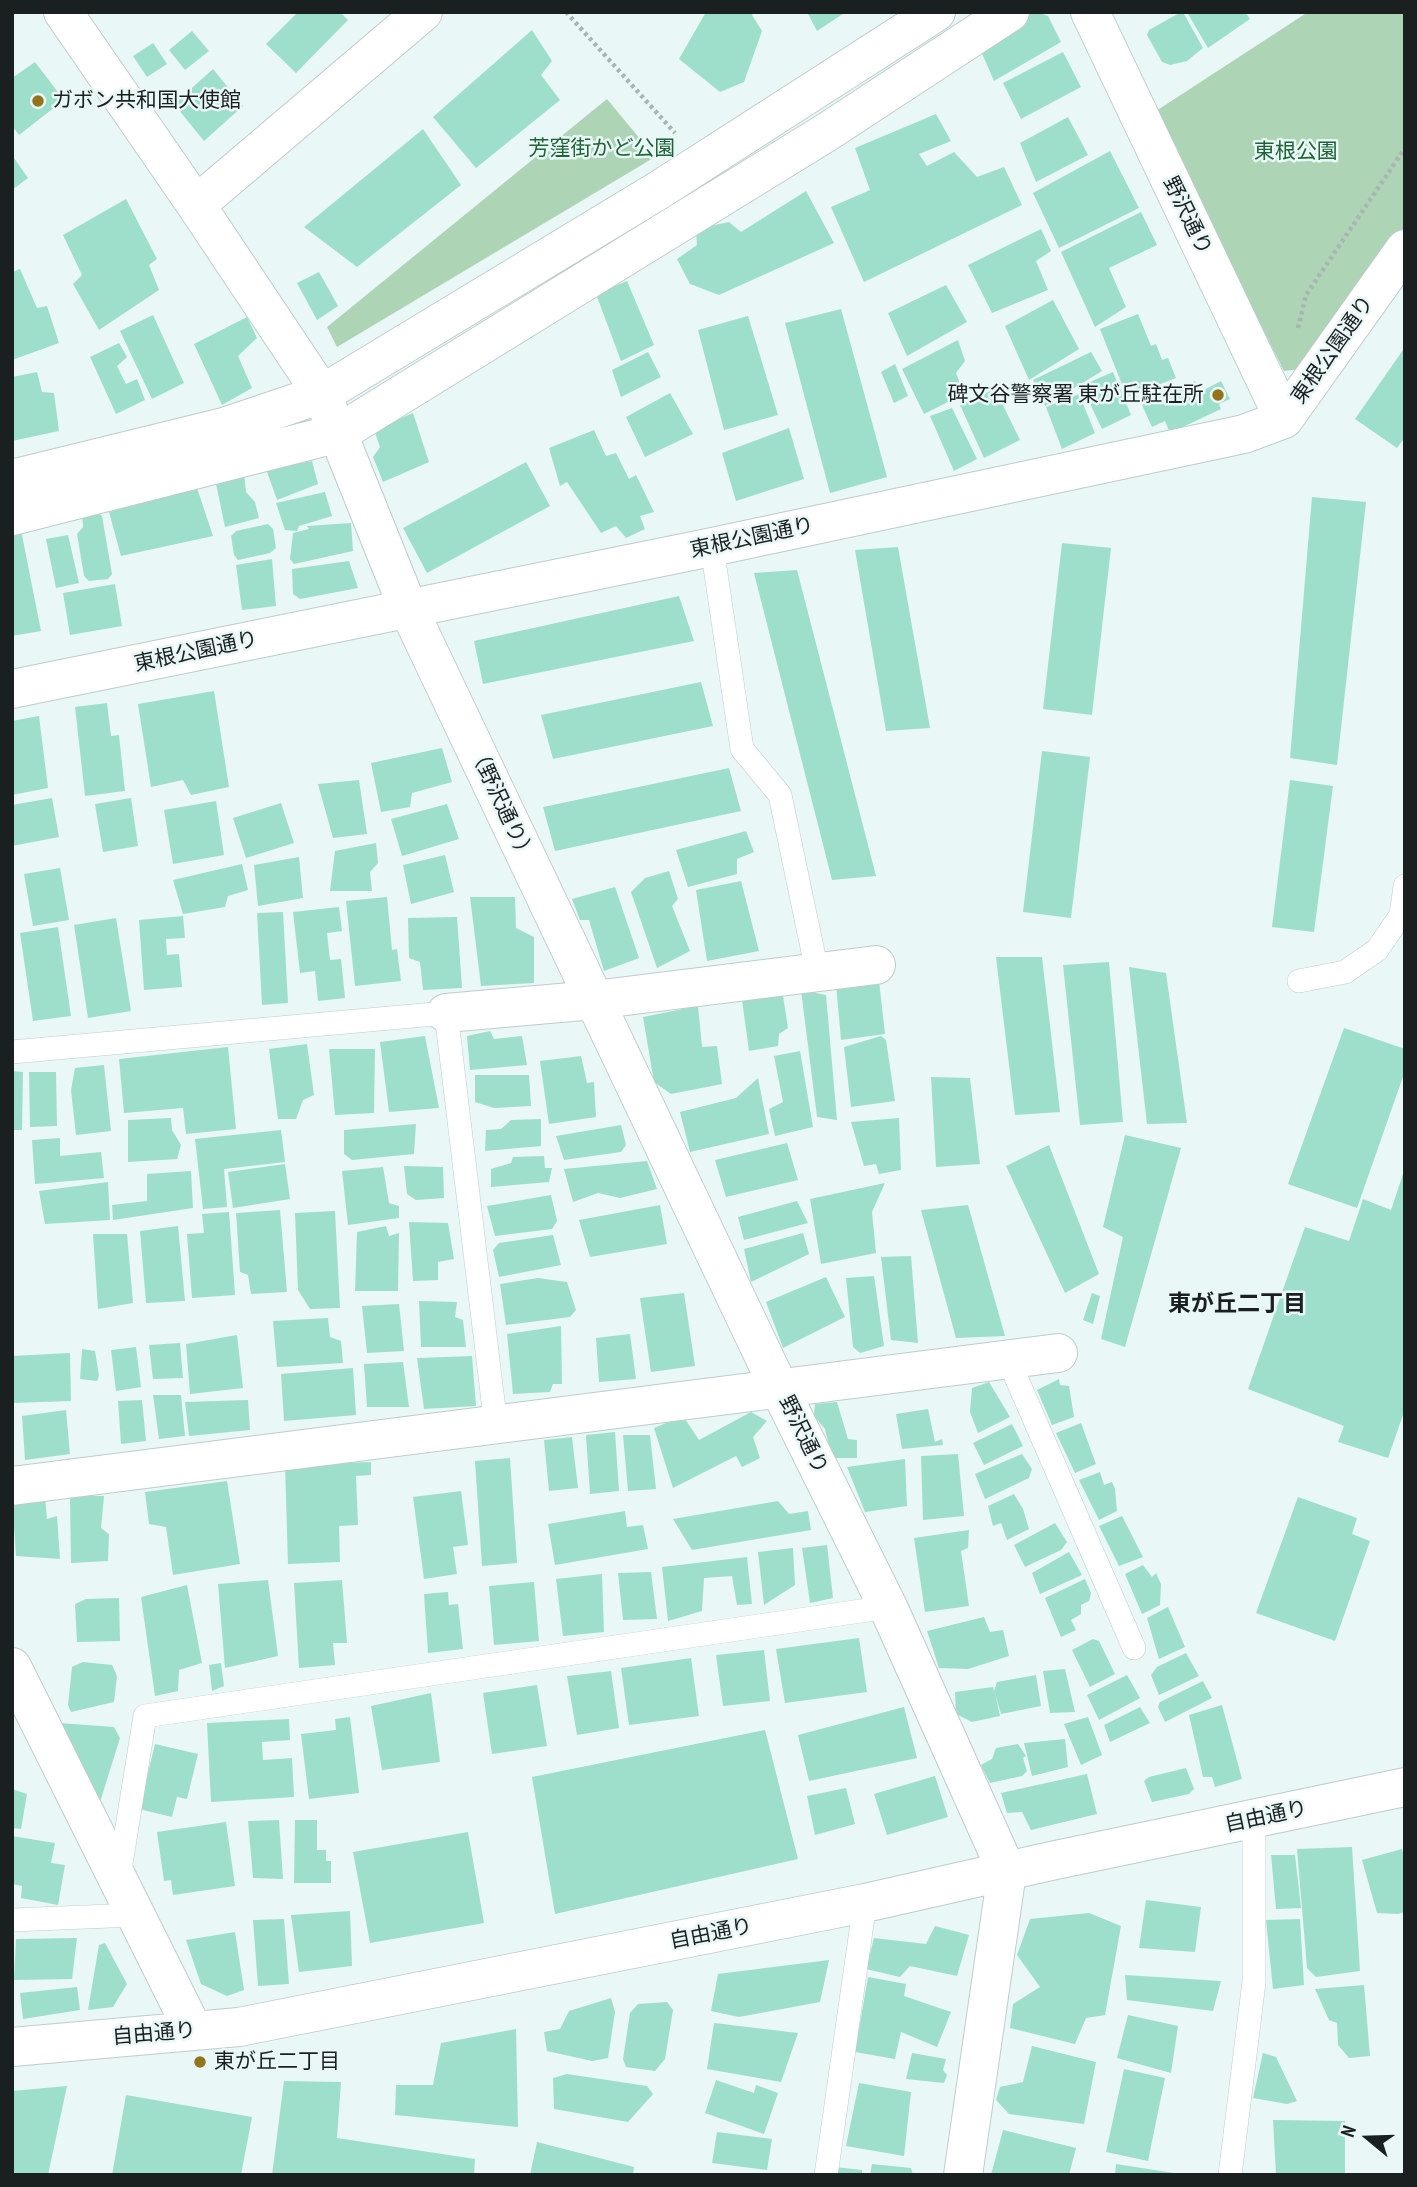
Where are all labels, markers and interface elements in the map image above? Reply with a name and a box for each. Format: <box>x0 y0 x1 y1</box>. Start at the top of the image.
place label: ガボン共和国大使館 <box>52 88 241 114</box>
marker: ガボン共和国大使館 <box>30 93 46 109</box>
park label: 芳窪街かど公園 <box>529 136 675 162</box>
park label: 東根公園 <box>1254 139 1338 165</box>
street label: 野沢通り <box>1157 173 1217 259</box>
street label: 東根公園通り <box>1287 291 1379 409</box>
place label: 碑文谷警察署 東が丘駐在所 <box>948 382 1204 408</box>
marker: 碑文谷警察署 東が丘駐在所 <box>1210 387 1226 403</box>
street label: 東根公園通り <box>688 513 816 563</box>
street label: 東根公園通り <box>132 627 260 677</box>
street label: （野沢通り） <box>463 742 539 866</box>
district label: 東が丘二丁目 <box>1168 1290 1306 1318</box>
street label: 野沢通り <box>773 1392 833 1478</box>
street label: 自由通り <box>1222 1796 1310 1838</box>
street label: 自由通り <box>667 1914 755 1954</box>
street label: 自由通り <box>111 2018 197 2050</box>
place label: 東が丘二丁目 <box>214 2049 340 2075</box>
marker: 東が丘二丁目 <box>192 2054 208 2070</box>
north arrow <box>1333 2103 1403 2173</box>
text: N <box>1335 2122 1361 2140</box>

